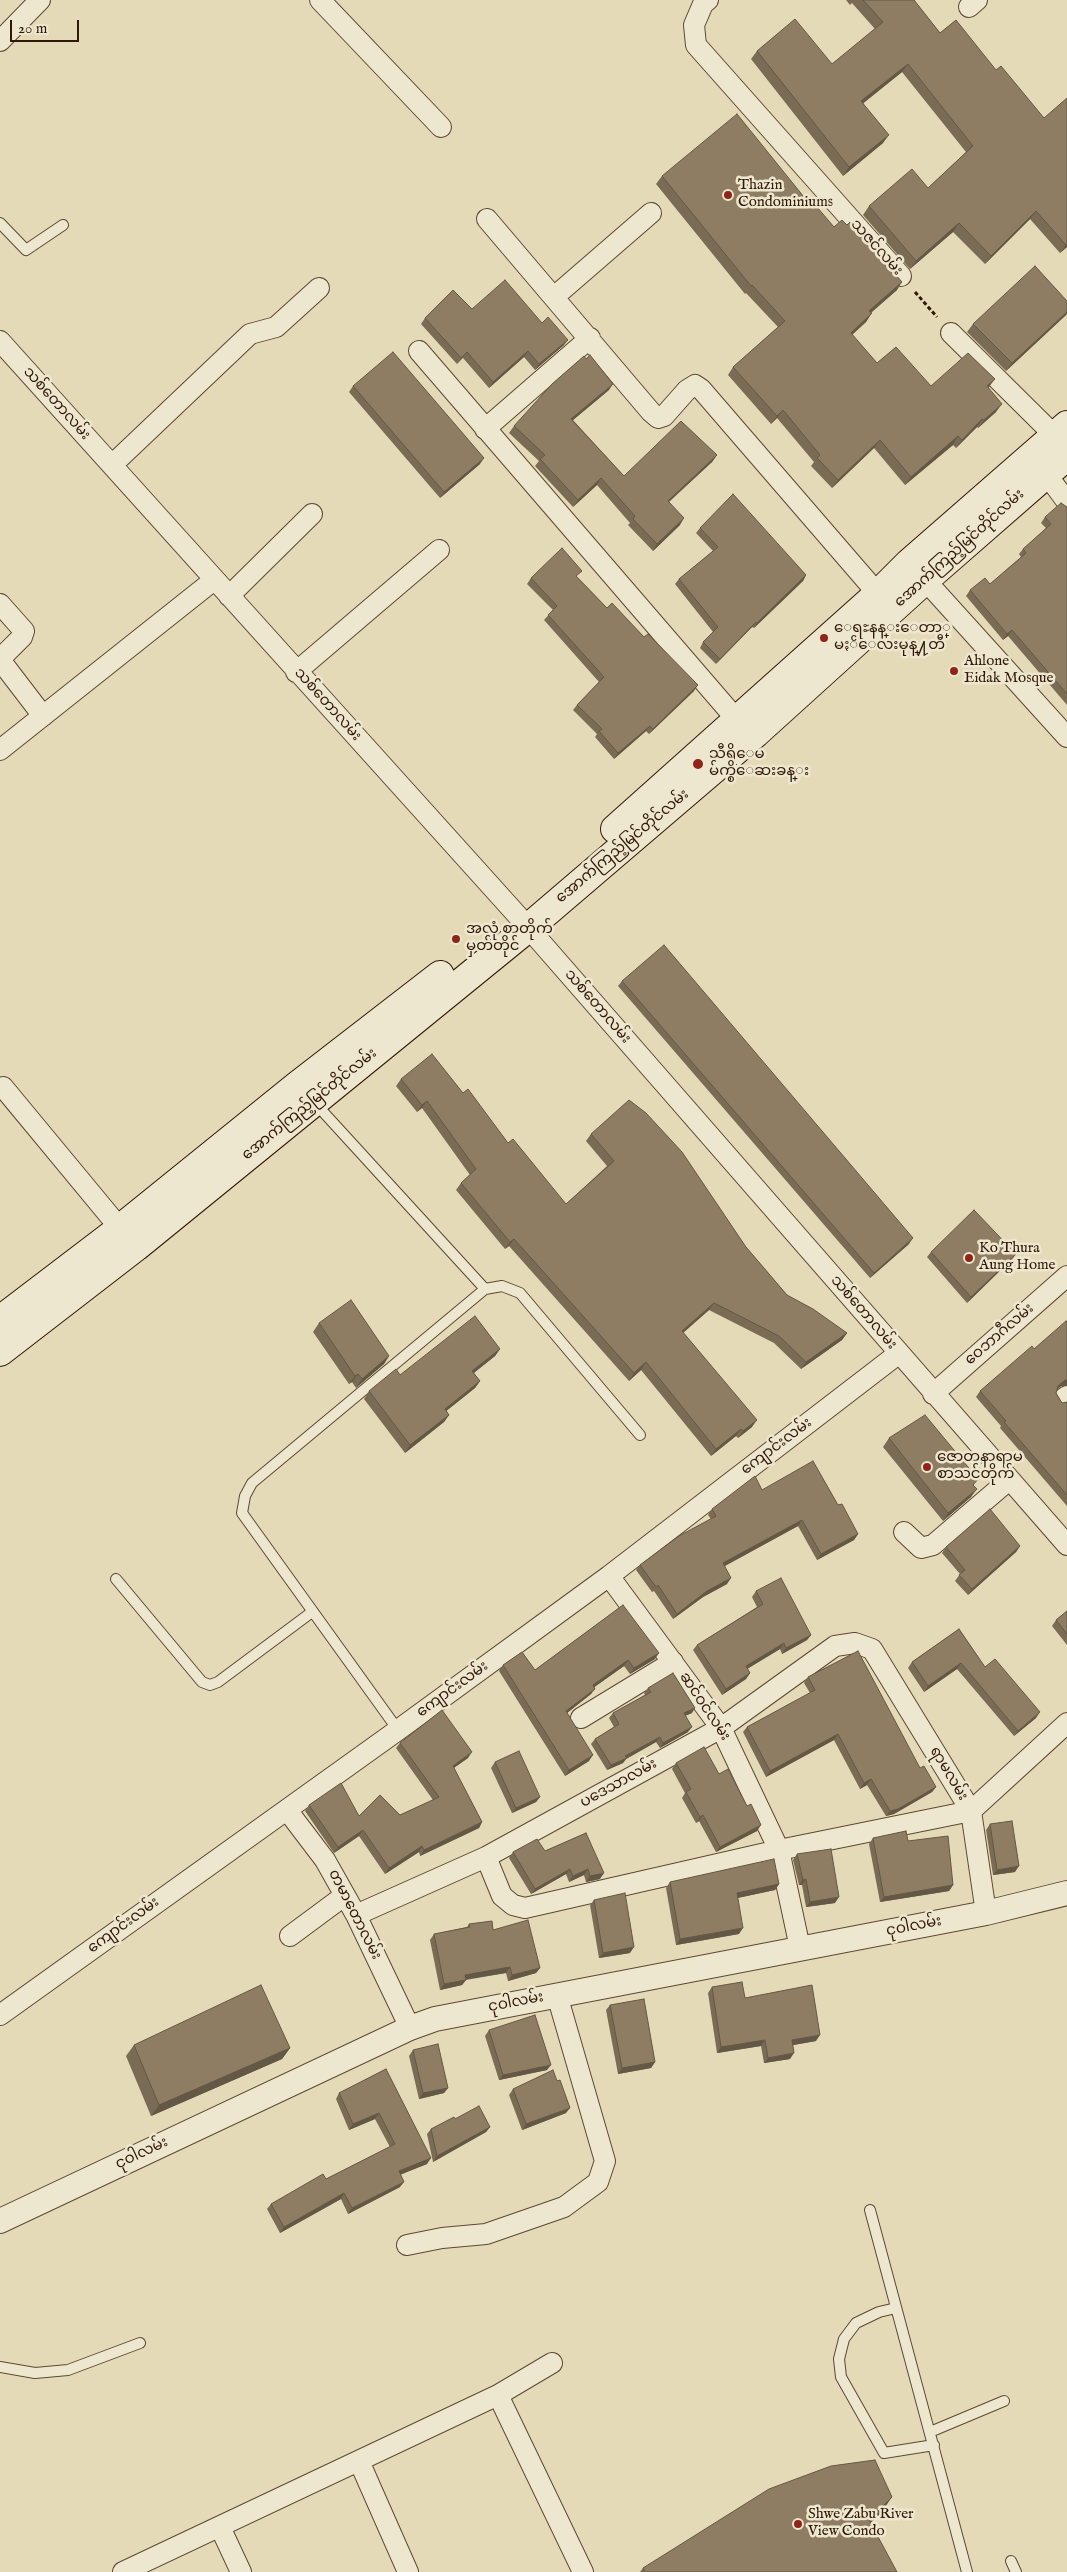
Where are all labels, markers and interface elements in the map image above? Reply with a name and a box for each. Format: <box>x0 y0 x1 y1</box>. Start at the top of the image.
scale bar <box>12 10 81 42</box>
text: 20 m <box>18 19 47 38</box>
place label: Thazin Condominiums <box>738 177 833 212</box>
marker: Thazin Condominiums <box>722 189 734 201</box>
street label: သဇင်လမ်း <box>846 216 906 280</box>
street label: သစ်တောလမ်း <box>18 364 94 444</box>
street label: အောက်ကြည့်မြင်တိုင်လမ်း <box>892 486 1028 612</box>
place label: ေရႊနန္းေတာ္ မႏၲေလးမုန္႔တီ <box>834 620 951 655</box>
marker: ေရႊနန္းေတာ္ မႏၲေလးမုန္႔တီ <box>818 632 830 644</box>
place label: Ahlone Eidak Mosque <box>964 653 1054 688</box>
street label: သစ်တောလမ်း <box>289 665 365 745</box>
marker: Ahlone Eidak Mosque <box>948 665 960 677</box>
place label: သီရိေမ မ်က္စိေဆးခန္း <box>709 746 809 781</box>
marker: သီရိေမ မ်က္စိေဆးခန္း <box>691 757 705 771</box>
street label: အောက်ကြည့်မြင်တိုင်လမ်း <box>553 786 693 908</box>
place label: အလုံ စာတိုက် မှတ်တိုင် <box>466 921 553 956</box>
marker: အလုံ စာတိုက် မှတ်တိုင် <box>450 933 462 945</box>
street label: သစ်တောလမ်း <box>560 966 634 1048</box>
street label: အောက်ကြည့်မြင်တိုင်လမ်း <box>239 1045 381 1165</box>
place label: Ko Thura Aung Home <box>979 1240 1055 1275</box>
marker: Ko Thura Aung Home <box>963 1252 975 1264</box>
street label: သစ်တောလမ်း <box>826 1272 900 1354</box>
street label: ဝေဘာဂီလမ်း <box>962 1300 1038 1370</box>
street label: ကျောင်းလမ်း <box>738 1415 816 1479</box>
place label: ဇောတနာရာမ စာသင်တိုက် <box>937 1449 1023 1484</box>
marker: ဇောတနာရာမ စာသင်တိုက် <box>921 1461 933 1473</box>
street label: ကျောင်းလမ်း <box>414 1658 492 1722</box>
street label: ဆင်ဝင်လမ်း <box>675 1669 733 1745</box>
street label: ရာမလမ်း <box>925 1744 971 1804</box>
street label: ပဒေသာလမ်း <box>577 1756 661 1812</box>
street label: တမာတောလမ်း <box>324 1867 384 1963</box>
street label: ကျောင်းလမ်း <box>85 1894 163 1958</box>
street label: ငုဝါလမ်း <box>885 1913 943 1941</box>
street label: ငုဝါလမ်း <box>487 1989 545 2017</box>
street label: ငုဝါလမ်း <box>113 2134 171 2174</box>
place label: Shwe Zabu River View Condo <box>808 2506 914 2541</box>
marker: Shwe Zabu River View Condo <box>792 2518 804 2530</box>

